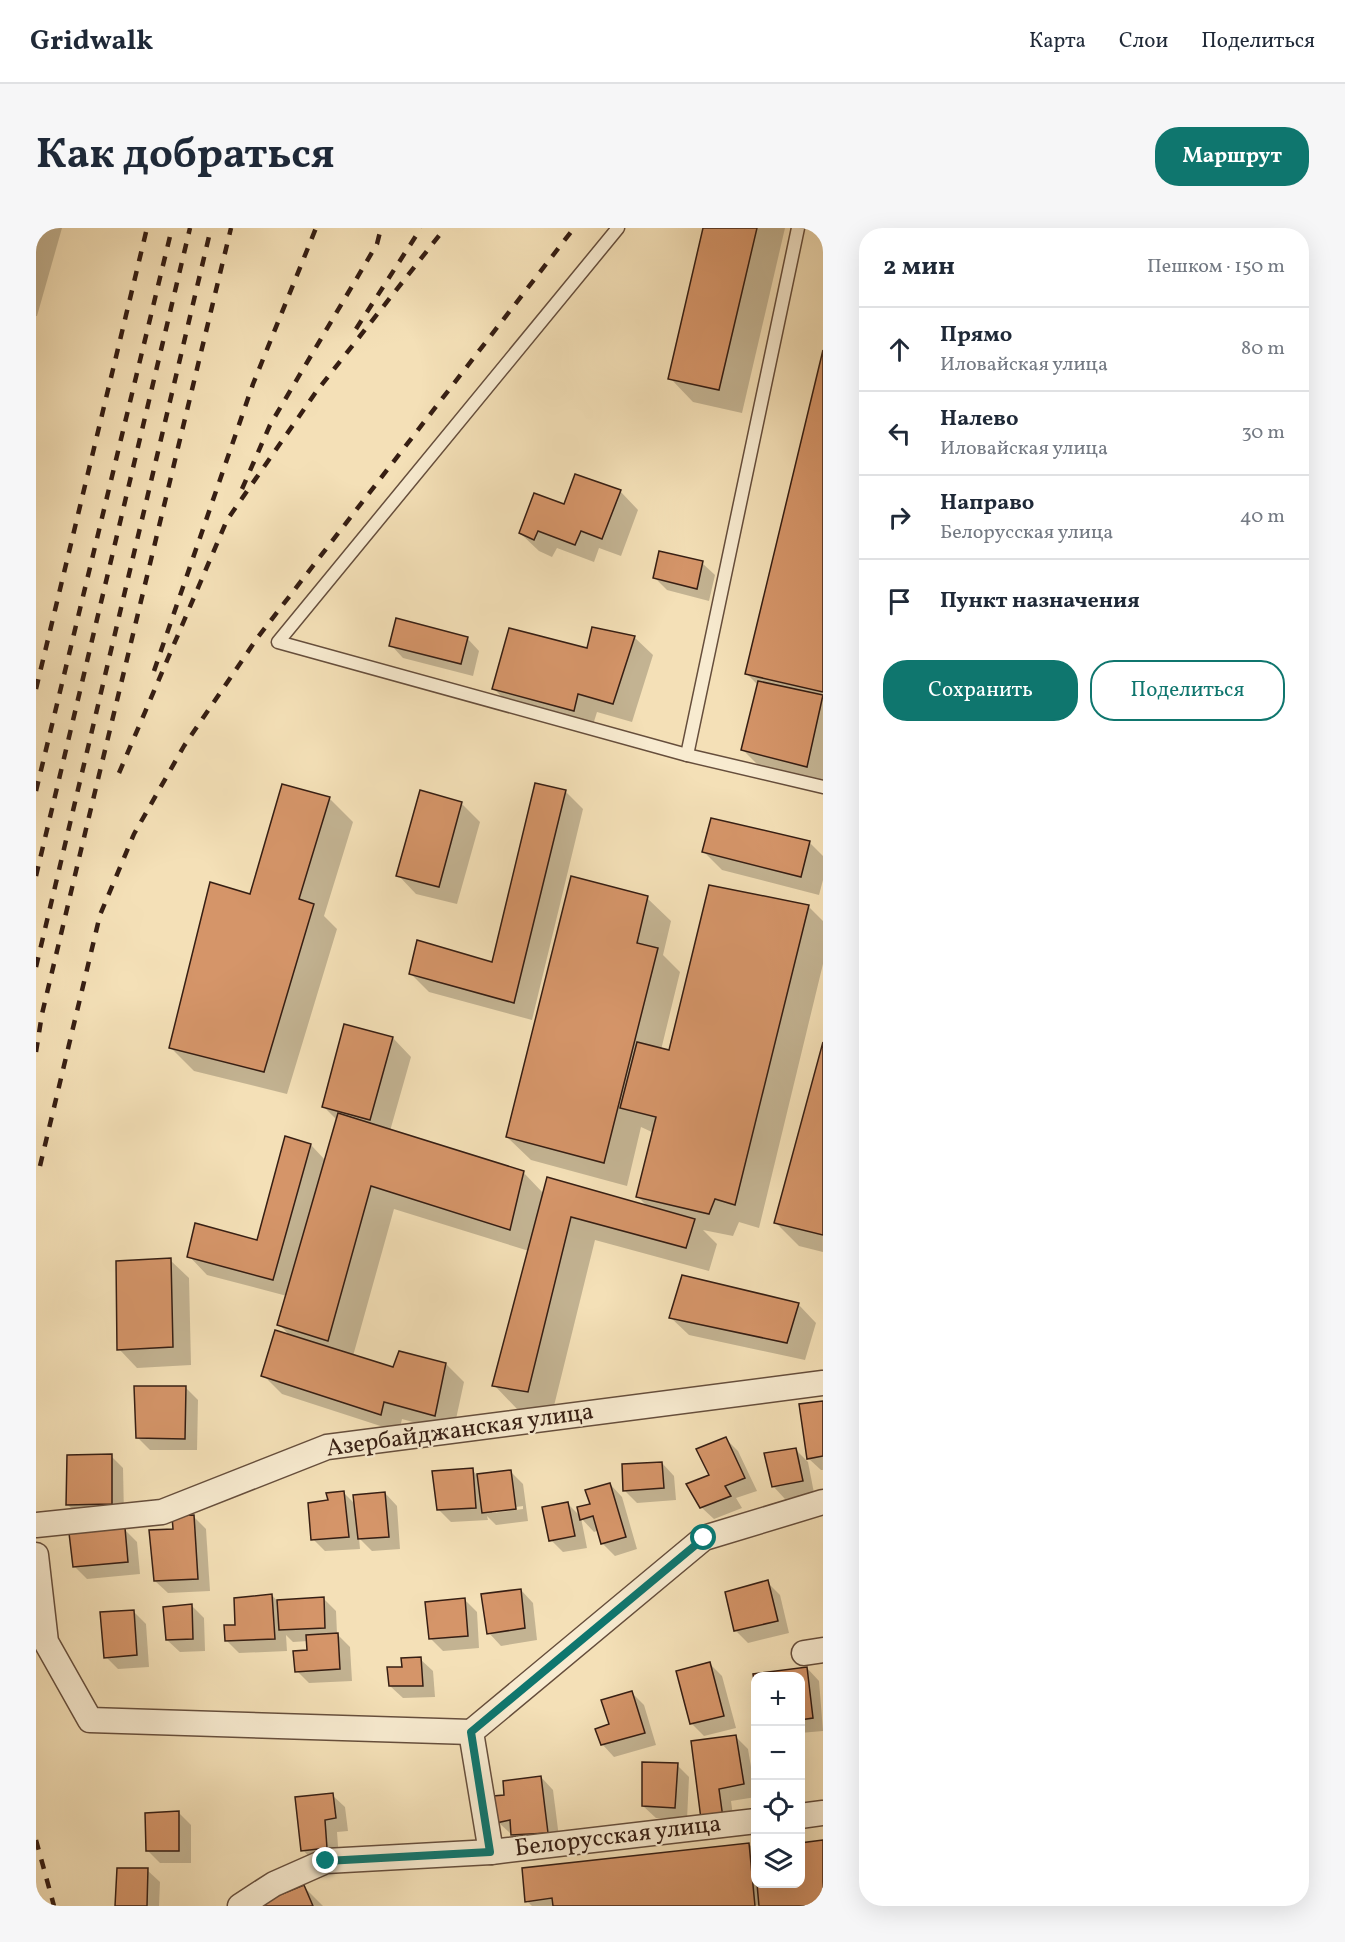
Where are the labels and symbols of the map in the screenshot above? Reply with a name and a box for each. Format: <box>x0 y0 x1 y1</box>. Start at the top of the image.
street label: Азербайджанская улица <box>324 1395 596 1467</box>
route start <box>690 1524 716 1550</box>
street label: Белорусская улица <box>513 1807 723 1867</box>
route end <box>312 1847 338 1873</box>

